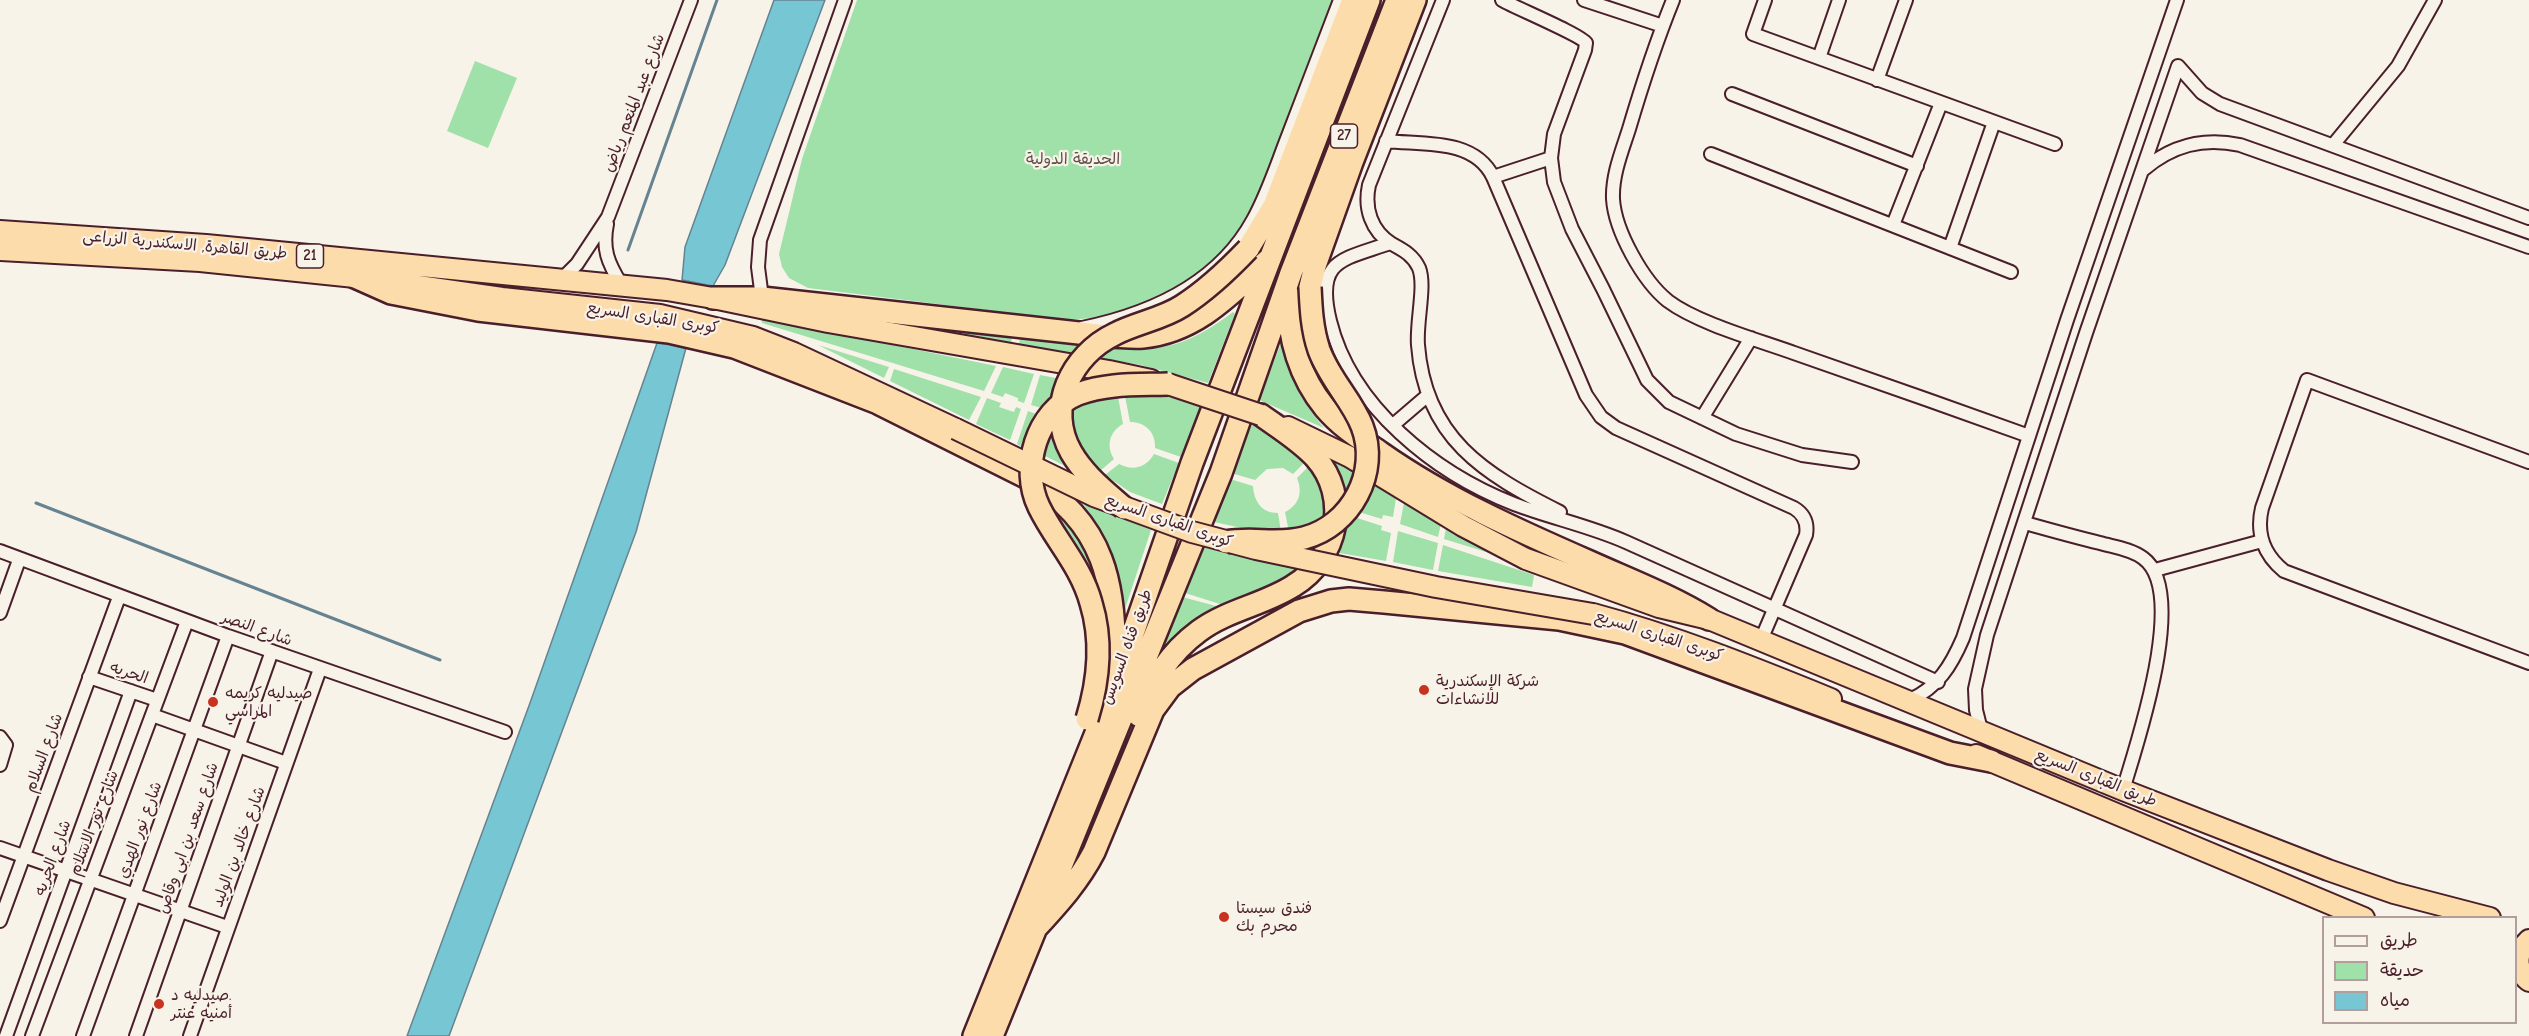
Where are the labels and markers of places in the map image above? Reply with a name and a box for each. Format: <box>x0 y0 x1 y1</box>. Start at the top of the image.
place label: شركة الإسكندرية للانشاءات <box>1436 671 1539 709</box>
place label: صيدليه كريمه المراسي <box>225 683 313 721</box>
marker: شركة الإسكندرية للانشاءات <box>1417 683 1431 697</box>
marker: صيدليه كريمه المراسي <box>206 695 220 709</box>
place label: فندق سيستا محرم بك <box>1236 898 1312 936</box>
marker: فندق سيستا محرم بك <box>1217 910 1231 924</box>
place label: صيدليه د. أمنيه عنتر <box>171 985 232 1023</box>
marker: صيدليه د. أمنيه عنتر <box>152 997 166 1011</box>

